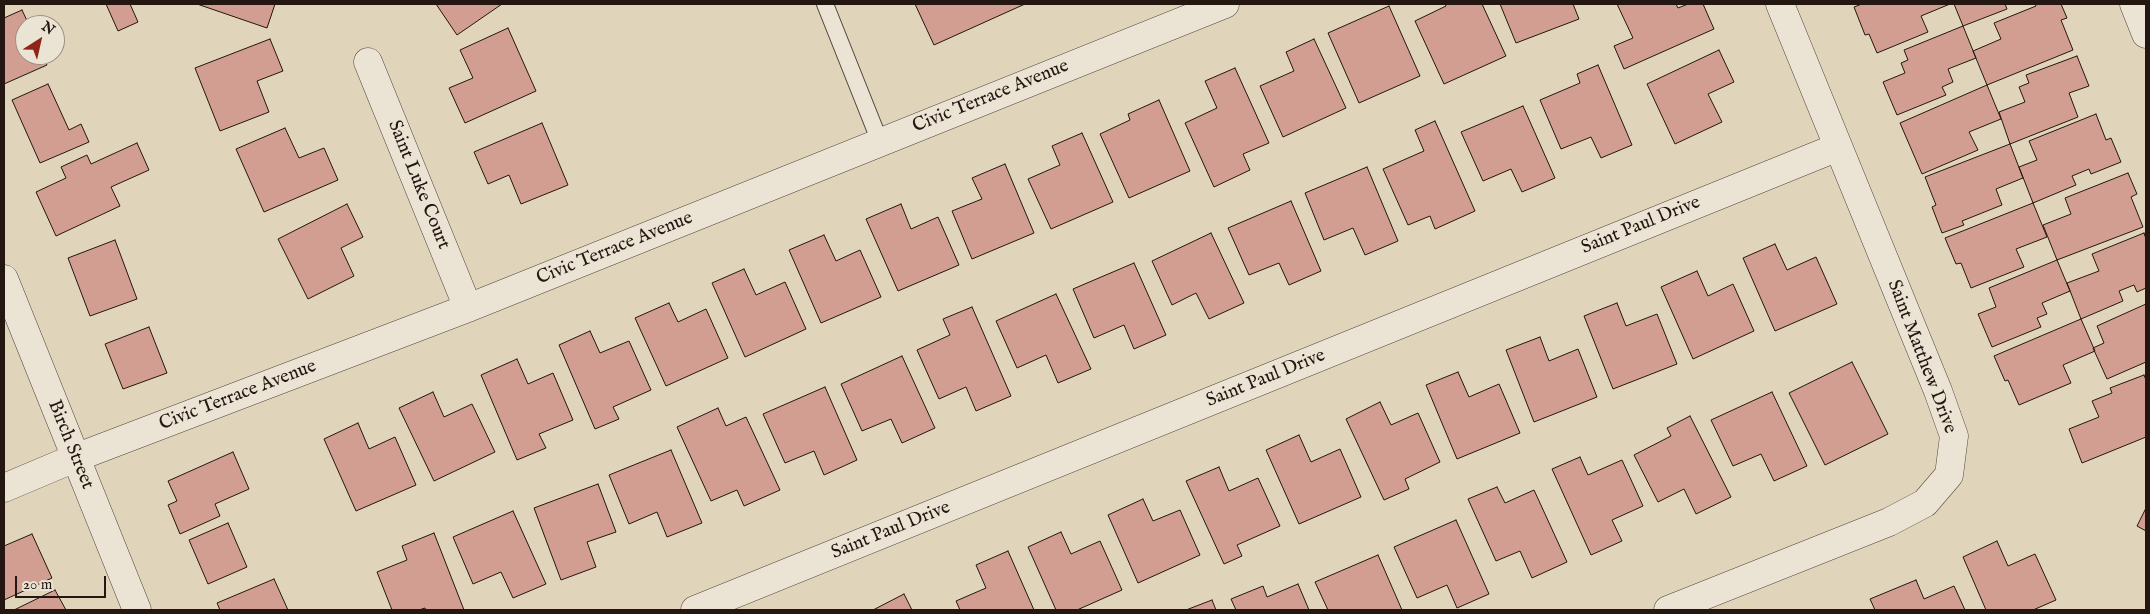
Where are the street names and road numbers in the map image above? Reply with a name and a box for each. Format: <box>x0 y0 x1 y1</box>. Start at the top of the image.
street label: Civic Terrace Avenue <box>910 55 1072 139</box>
street label: Saint Luke Court <box>382 117 454 253</box>
street label: Saint Paul Drive <box>1578 192 1704 260</box>
street label: Civic Terrace Avenue <box>534 207 696 291</box>
street label: Saint Matthew Drive <box>1881 277 1961 437</box>
street label: Saint Paul Drive <box>1203 345 1329 413</box>
street label: Civic Terrace Avenue <box>156 356 320 436</box>
street label: Birch Street <box>42 397 98 493</box>
street label: Saint Paul Drive <box>828 497 954 565</box>

